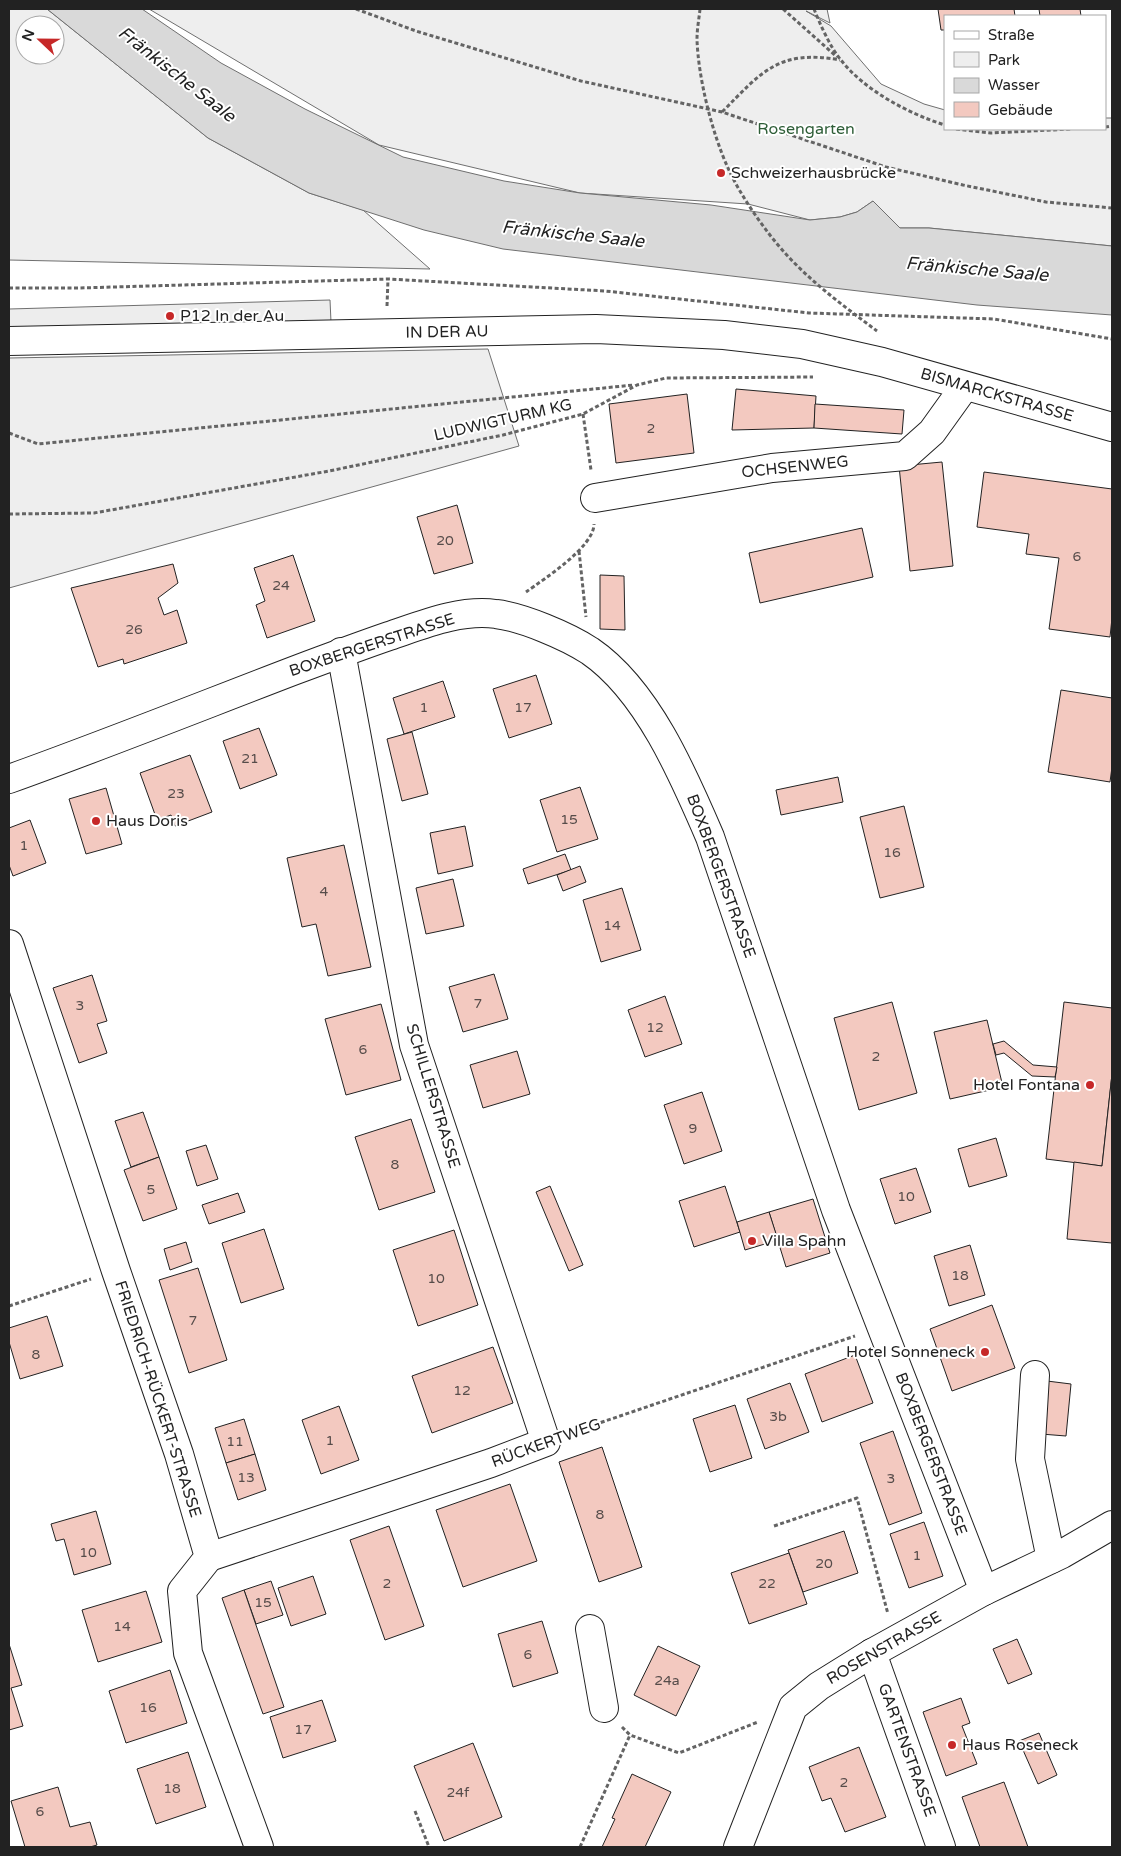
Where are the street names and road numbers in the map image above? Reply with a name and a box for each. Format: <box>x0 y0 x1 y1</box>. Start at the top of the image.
street label: IN DER AU <box>405 321 489 343</box>
street label: BISMARCKSTRASSE <box>918 364 1076 426</box>
street label: LUDWIGTURM KG <box>432 394 574 446</box>
street label: OCHSENWEG <box>740 451 850 483</box>
street label: BOXBERGERSTRASSE <box>287 609 457 681</box>
street label: BOXBERGERSTRASSE <box>682 791 760 961</box>
street label: SCHILLERSTRASSE <box>402 1021 464 1171</box>
street label: FRIEDRICH-RÜCKERT-STRASSE <box>110 1278 206 1520</box>
street label: BOXBERGERSTRASSE <box>891 1370 971 1538</box>
street label: RÜCKERTWEG <box>489 1414 603 1472</box>
street label: ROSENSTRASSE <box>823 1607 945 1689</box>
street label: GARTENSTRASSE <box>874 1681 940 1819</box>

